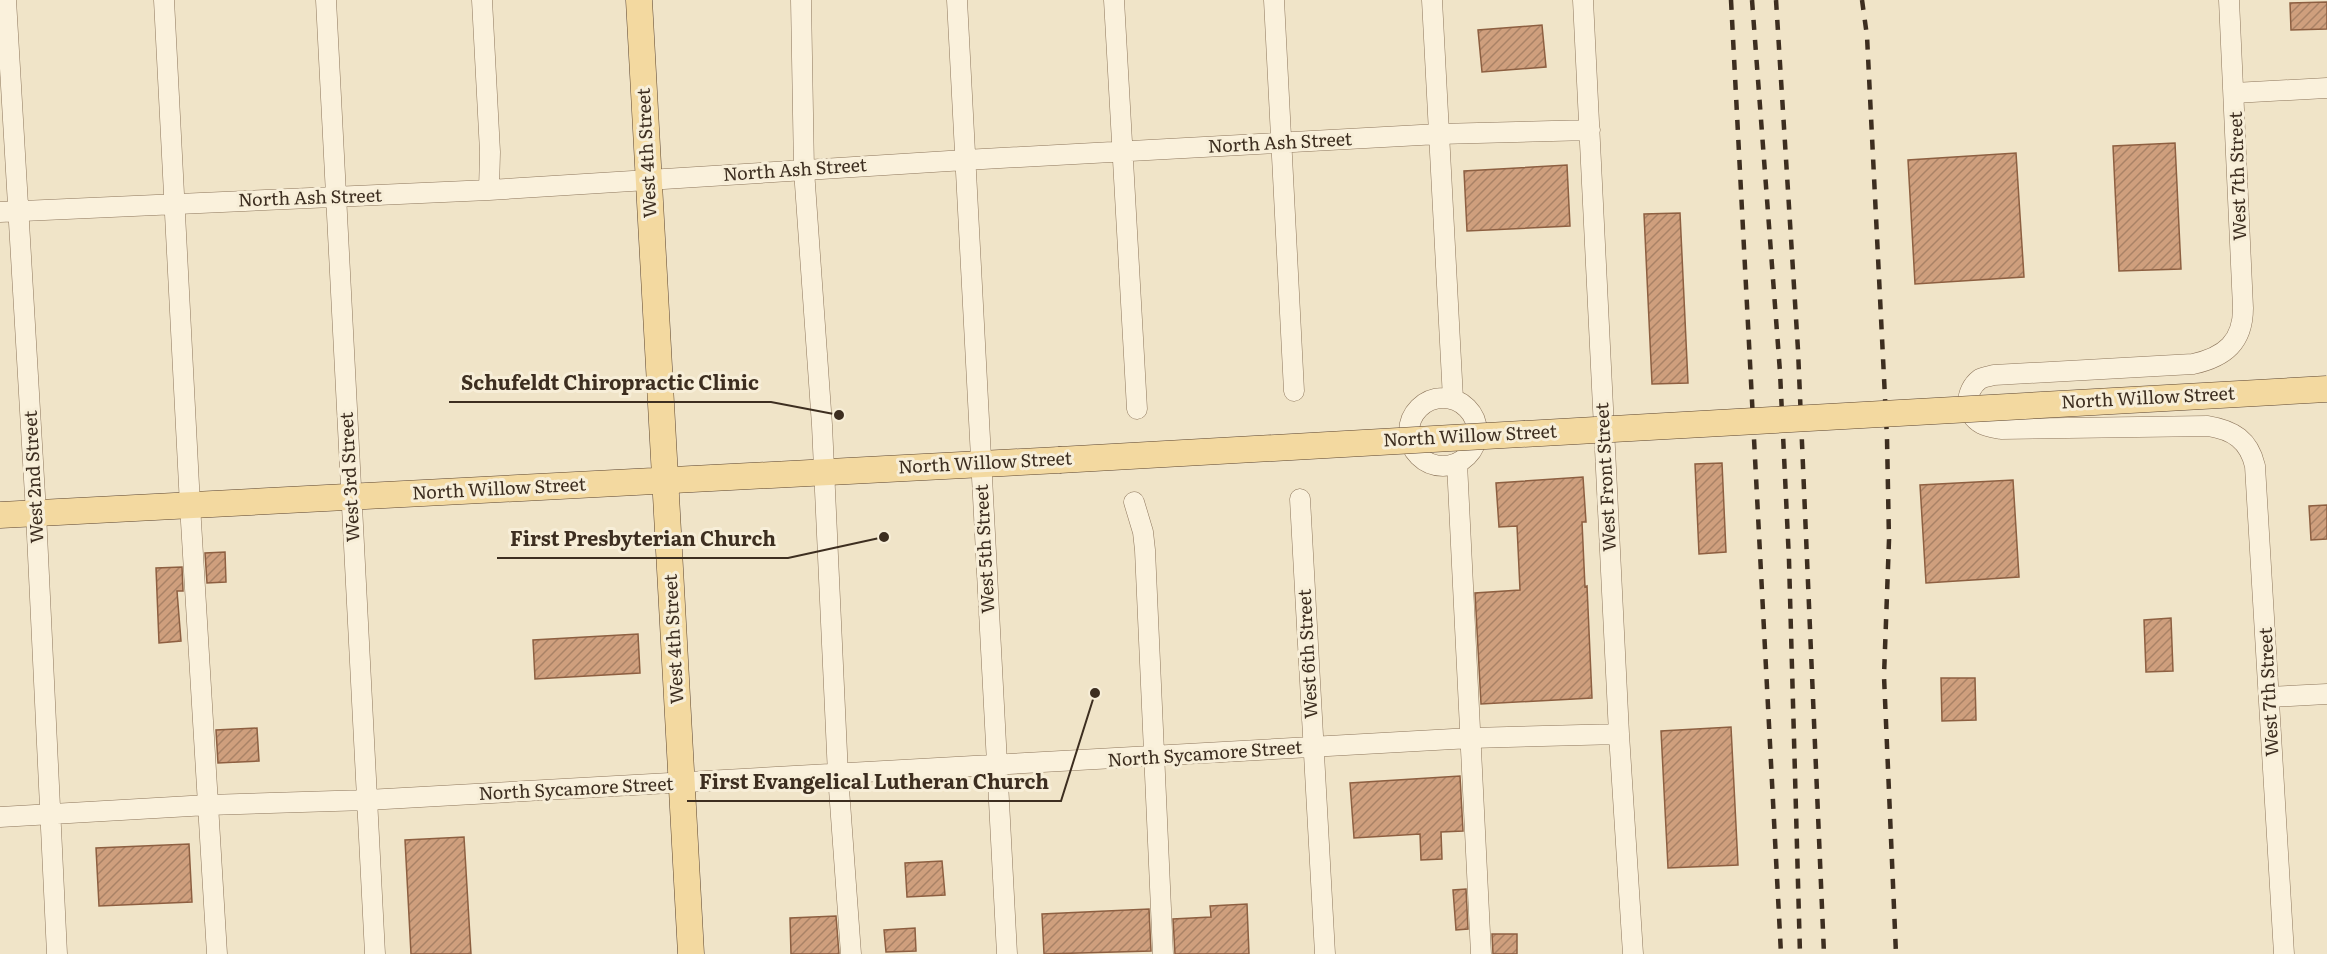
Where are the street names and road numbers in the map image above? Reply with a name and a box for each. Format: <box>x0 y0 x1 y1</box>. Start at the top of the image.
street label: West 4th Street <box>629 87 662 219</box>
street label: West 7th Street <box>2221 110 2252 241</box>
street label: North Ash Street <box>1207 124 1353 159</box>
street label: North Ash Street <box>722 150 868 187</box>
street label: North Ash Street <box>237 180 383 213</box>
street label: North Willow Street <box>2060 378 2236 415</box>
street label: West Front Street <box>1587 401 1622 552</box>
street label: West 2nd Street <box>16 409 49 544</box>
street label: West 3rd Street <box>332 411 365 543</box>
street label: North Willow Street <box>1382 416 1558 453</box>
street label: North Willow Street <box>897 443 1073 480</box>
street label: North Willow Street <box>411 469 587 506</box>
street label: West 5th Street <box>967 483 1000 614</box>
street label: West 4th Street <box>656 573 689 705</box>
street label: West 6th Street <box>1290 588 1323 720</box>
street label: West 7th Street <box>2251 626 2284 757</box>
street label: North Sycamore Street <box>1107 732 1304 773</box>
street label: North Sycamore Street <box>478 769 675 806</box>

